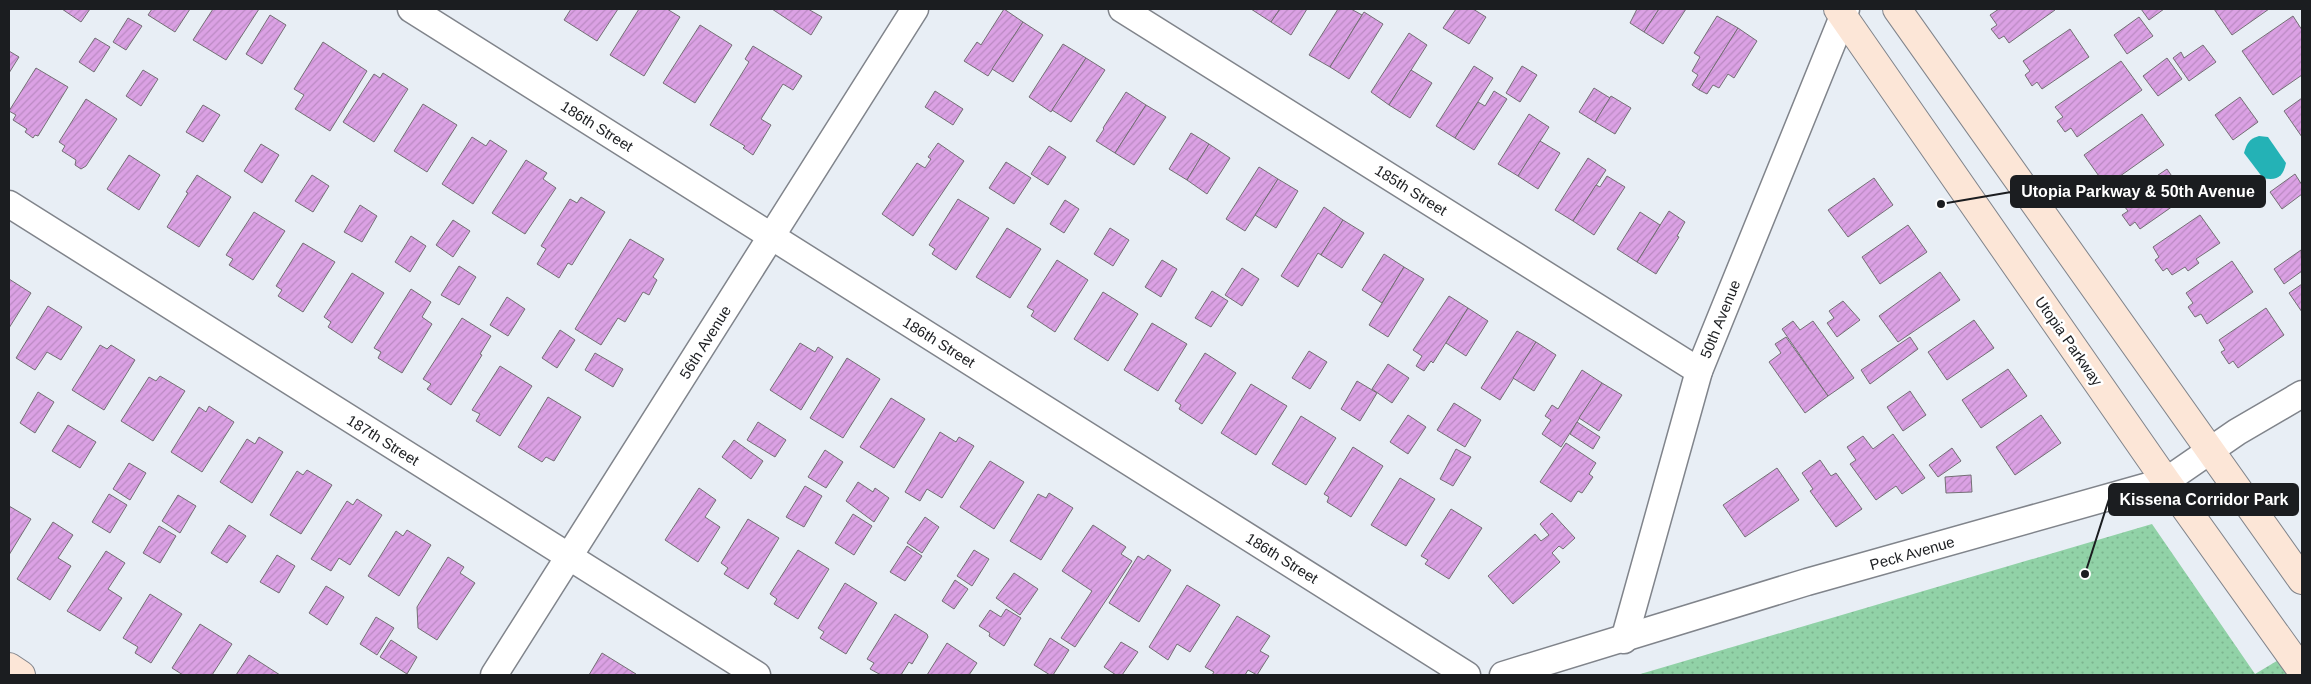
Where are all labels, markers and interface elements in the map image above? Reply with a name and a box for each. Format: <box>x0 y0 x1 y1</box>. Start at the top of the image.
street label: 186th Street <box>558 97 637 155</box>
street label: 185th Street <box>1372 161 1451 219</box>
callout: Utopia Parkway & 50th Avenue <box>2011 176 2265 207</box>
text: Utopia Parkway & 50th Avenue <box>2021 183 2255 200</box>
street label: 50th Avenue <box>1697 277 1743 361</box>
street label: Utopia Parkway <box>2032 293 2106 389</box>
street label: 56th Avenue <box>676 302 734 382</box>
street label: 186th Street <box>900 313 979 371</box>
street label: 187th Street <box>344 411 423 469</box>
callout: Kissena Corridor Park <box>2109 484 2298 515</box>
text: Kissena Corridor Park <box>2120 491 2289 508</box>
street label: 186th Street <box>1243 529 1322 587</box>
street label: Peck Avenue <box>1868 533 1956 573</box>

